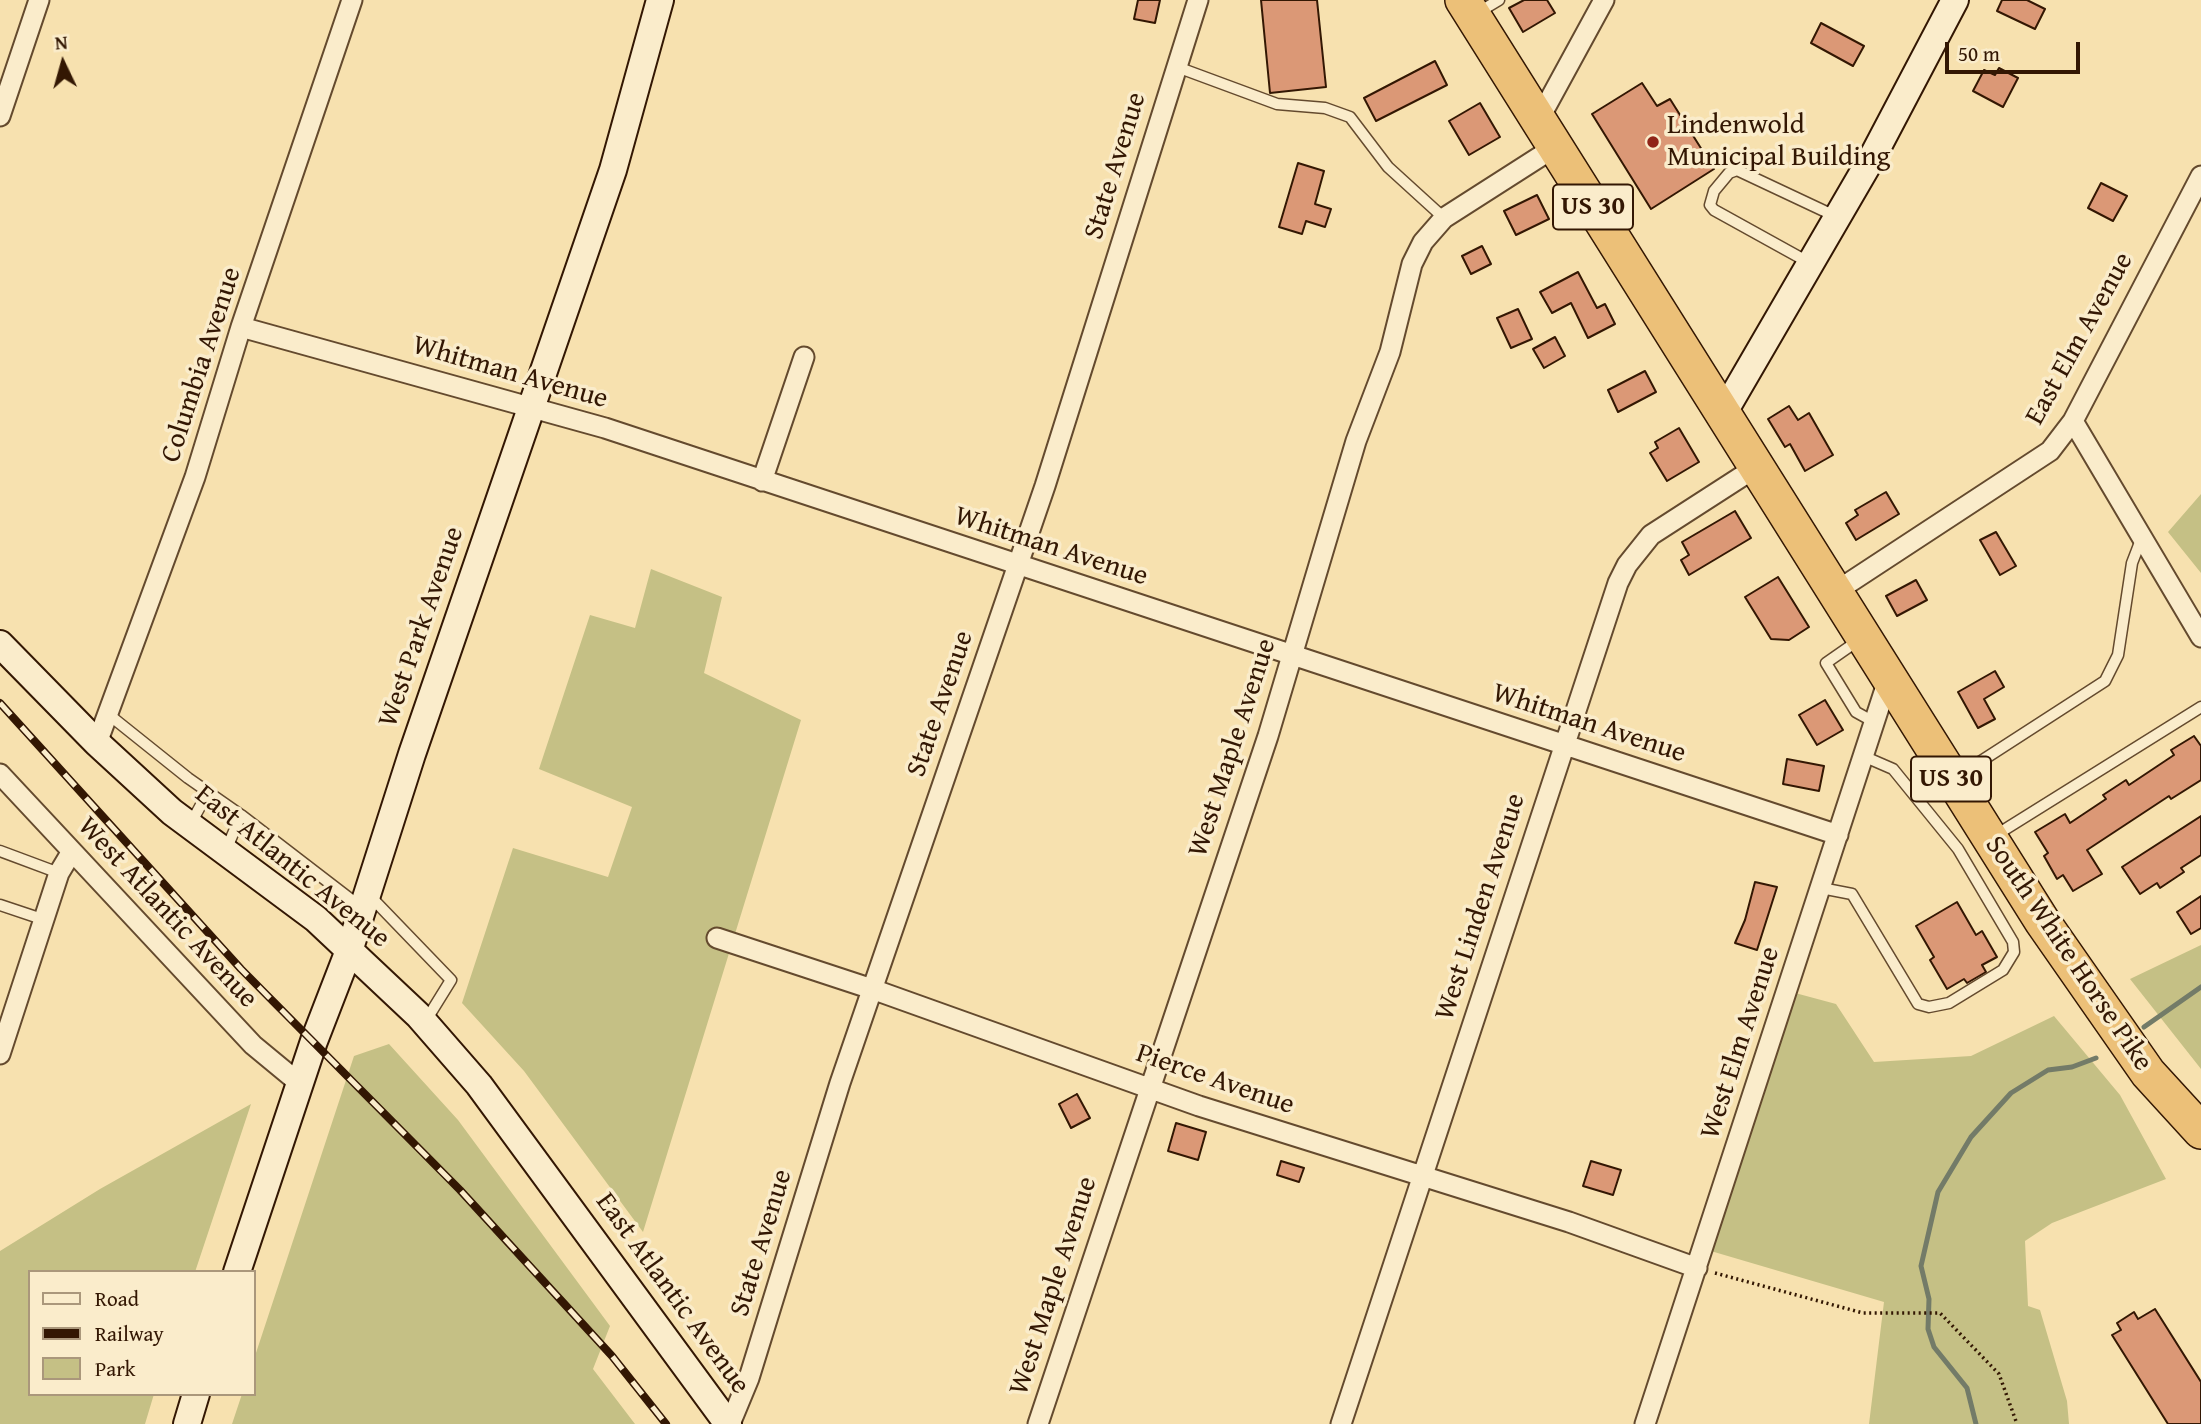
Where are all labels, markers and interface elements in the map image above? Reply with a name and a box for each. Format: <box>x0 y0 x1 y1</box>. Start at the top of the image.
north arrow <box>28 28 98 98</box>
text: N <box>54 28 69 57</box>
scale bar <box>1949 28 2084 72</box>
text: 50 m <box>1958 38 2000 69</box>
street label: State Avenue <box>1078 88 1154 244</box>
place label: Lindenwold Municipal Building <box>1667 109 1891 175</box>
marker: Lindenwold Municipal Building <box>1645 134 1661 150</box>
road number: US 30 <box>1553 184 1633 230</box>
street label: East Elm Avenue <box>2019 247 2141 431</box>
street label: Columbia Avenue <box>155 263 249 467</box>
street label: Whitman Avenue <box>409 329 611 417</box>
street label: Whitman Avenue <box>950 500 1152 594</box>
street label: West Park Avenue <box>372 523 472 731</box>
street label: State Avenue <box>900 627 982 781</box>
street label: West Maple Avenue <box>1182 635 1284 861</box>
street label: Whitman Avenue <box>1488 677 1690 771</box>
road number: US 30 <box>1911 757 1991 802</box>
street label: East Atlantic Avenue <box>188 778 396 956</box>
street label: West Linden Avenue <box>1429 789 1533 1025</box>
street label: West Atlantic Avenue <box>70 810 264 1016</box>
street label: South White Horse Pike <box>1977 830 2159 1078</box>
street label: West Elm Avenue <box>1694 943 1788 1143</box>
street label: Pierce Avenue <box>1132 1037 1298 1123</box>
street label: State Avenue <box>724 1165 800 1321</box>
street label: West Maple Avenue <box>1003 1173 1105 1399</box>
street label: East Atlantic Avenue <box>588 1187 756 1401</box>
legend <box>28 1270 256 1396</box>
text: Road <box>95 1283 139 1314</box>
text: Railway <box>95 1318 164 1349</box>
text: Park <box>95 1353 136 1384</box>

